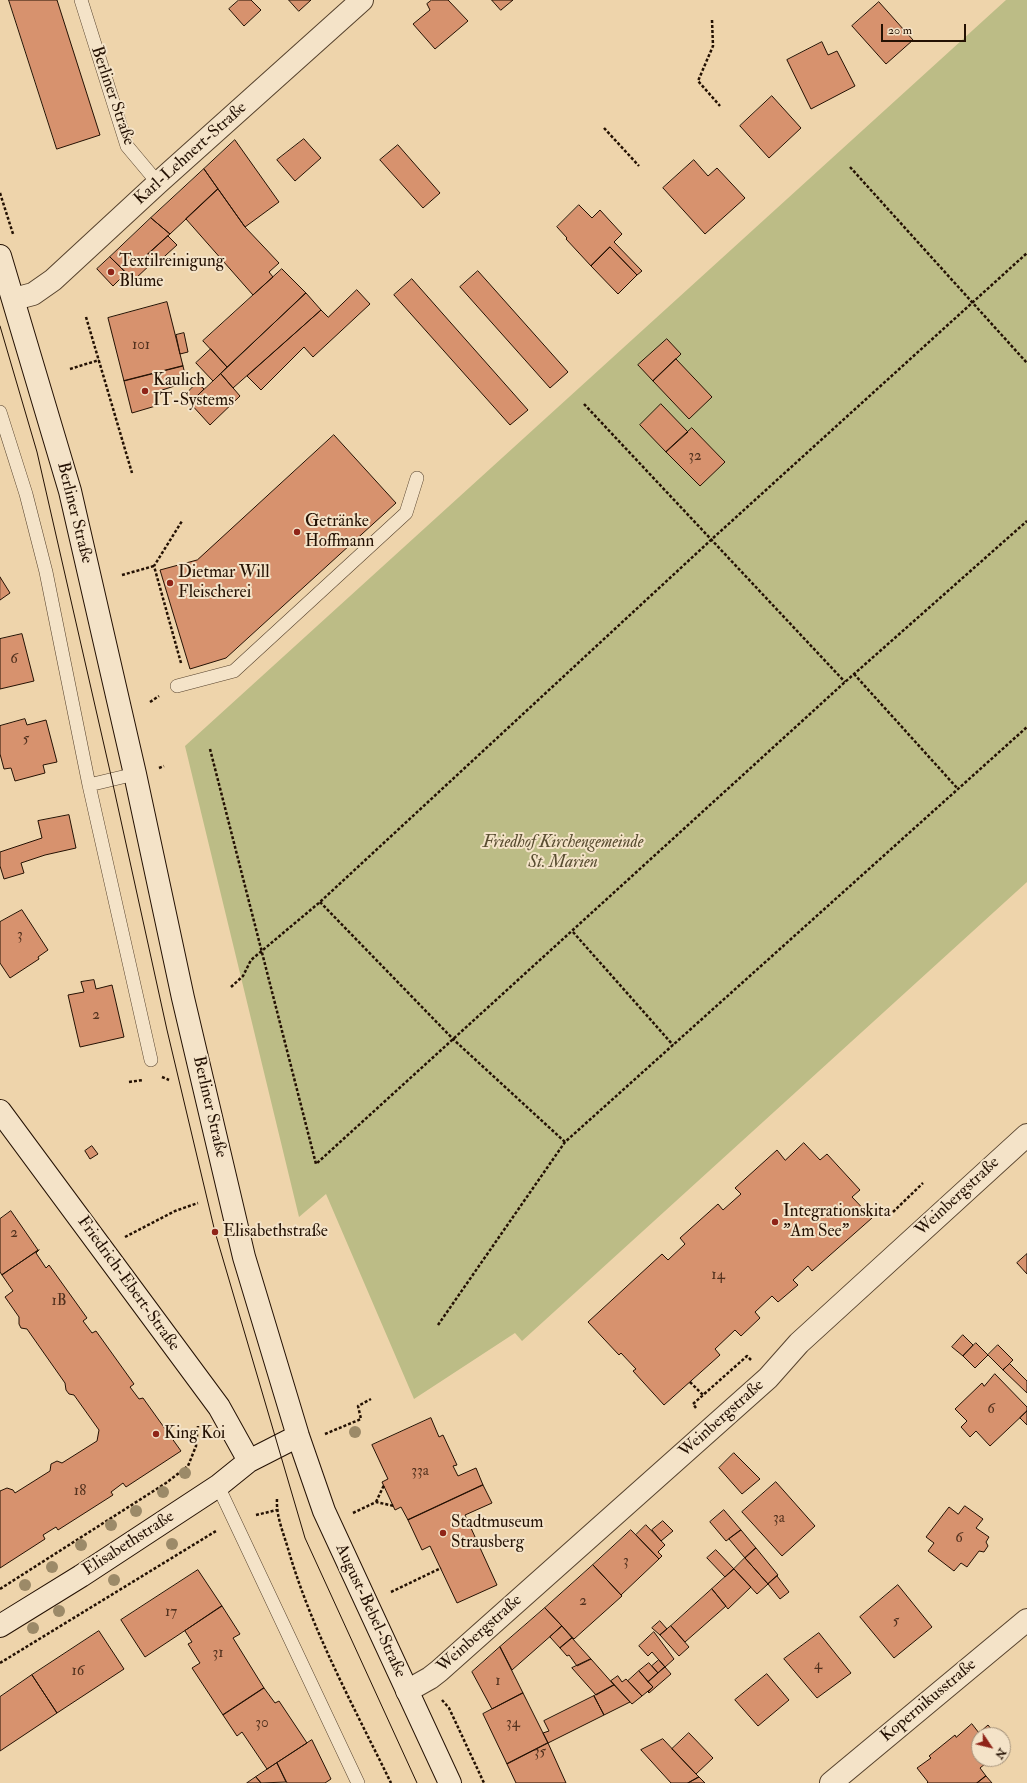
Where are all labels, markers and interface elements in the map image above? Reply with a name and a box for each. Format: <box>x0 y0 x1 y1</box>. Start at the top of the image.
scale bar <box>883 16 968 42</box>
text: 20 m <box>888 23 912 38</box>
street label: Berliner Straße <box>85 44 139 148</box>
street label: Karl-Lehnert-Straße <box>130 98 252 210</box>
place label: Textilreinigung Blume <box>119 252 224 292</box>
marker: Textilreinigung Blume <box>106 267 116 277</box>
house number: 101 <box>132 337 150 355</box>
place label: Kaulich IT-Systems <box>153 371 234 411</box>
marker: Kaulich IT-Systems <box>140 386 150 396</box>
house number: 32 <box>688 448 702 466</box>
street label: Berliner Straße <box>52 460 96 566</box>
place label: Getränke Hoffmann <box>305 512 374 552</box>
marker: Getränke Hoffmann <box>292 527 302 537</box>
place label: Dietmar Will Fleischerei <box>178 563 270 603</box>
marker: Dietmar Will Fleischerei <box>165 578 175 588</box>
house number: 6 <box>10 651 18 669</box>
house number: 5 <box>23 731 29 749</box>
park label: Friedhof Kirchengemeinde St. Marien <box>483 833 643 873</box>
house number: 3 <box>17 927 23 945</box>
house number: 2 <box>92 1007 100 1025</box>
street label: Berliner Straße <box>187 1054 231 1160</box>
street label: Weinbergstraße <box>912 1153 1004 1241</box>
place label: Integrationskita "Am See" <box>783 1202 891 1242</box>
street label: Friedrich-Ebert-Straße <box>72 1213 184 1355</box>
marker: Integrationskita "Am See" <box>770 1217 780 1227</box>
place label: Elisabethstraße <box>223 1222 328 1242</box>
house number: 2 <box>10 1225 18 1243</box>
marker: Elisabethstraße <box>210 1227 220 1237</box>
house number: 14 <box>711 1267 725 1285</box>
house number: 1B <box>51 1293 67 1311</box>
street label: Weinbergstraße <box>675 1376 769 1462</box>
house number: 6 <box>987 1401 995 1419</box>
place label: King Koi <box>164 1424 225 1444</box>
marker: King Koi <box>151 1429 161 1439</box>
house number: 33a <box>411 1463 429 1481</box>
house number: 18 <box>74 1483 86 1501</box>
street label: Elisabethstraße <box>80 1507 178 1581</box>
house number: 3a <box>773 1510 785 1528</box>
place label: Stadtmuseum Strausberg <box>451 1513 544 1553</box>
marker: Stadtmuseum Strausberg <box>438 1528 448 1538</box>
house number: 6 <box>955 1530 963 1548</box>
street label: August-Bebel-Straße <box>330 1541 410 1681</box>
house number: 3 <box>623 1553 629 1571</box>
street label: Weinbergstraße <box>433 1591 527 1677</box>
house number: 2 <box>579 1593 587 1611</box>
house number: 17 <box>165 1604 177 1622</box>
house number: 5 <box>893 1613 899 1631</box>
house number: 31 <box>212 1645 224 1663</box>
street label: Kopernikusstraße <box>877 1655 981 1747</box>
house number: 4 <box>814 1657 822 1675</box>
house number: 16 <box>72 1663 84 1681</box>
house number: 1 <box>495 1673 501 1691</box>
house number: 30 <box>255 1715 269 1733</box>
house number: 34 <box>506 1715 520 1733</box>
north arrow <box>971 1727 1011 1767</box>
house number: 35 <box>534 1744 546 1762</box>
text: N <box>992 1746 1009 1761</box>

